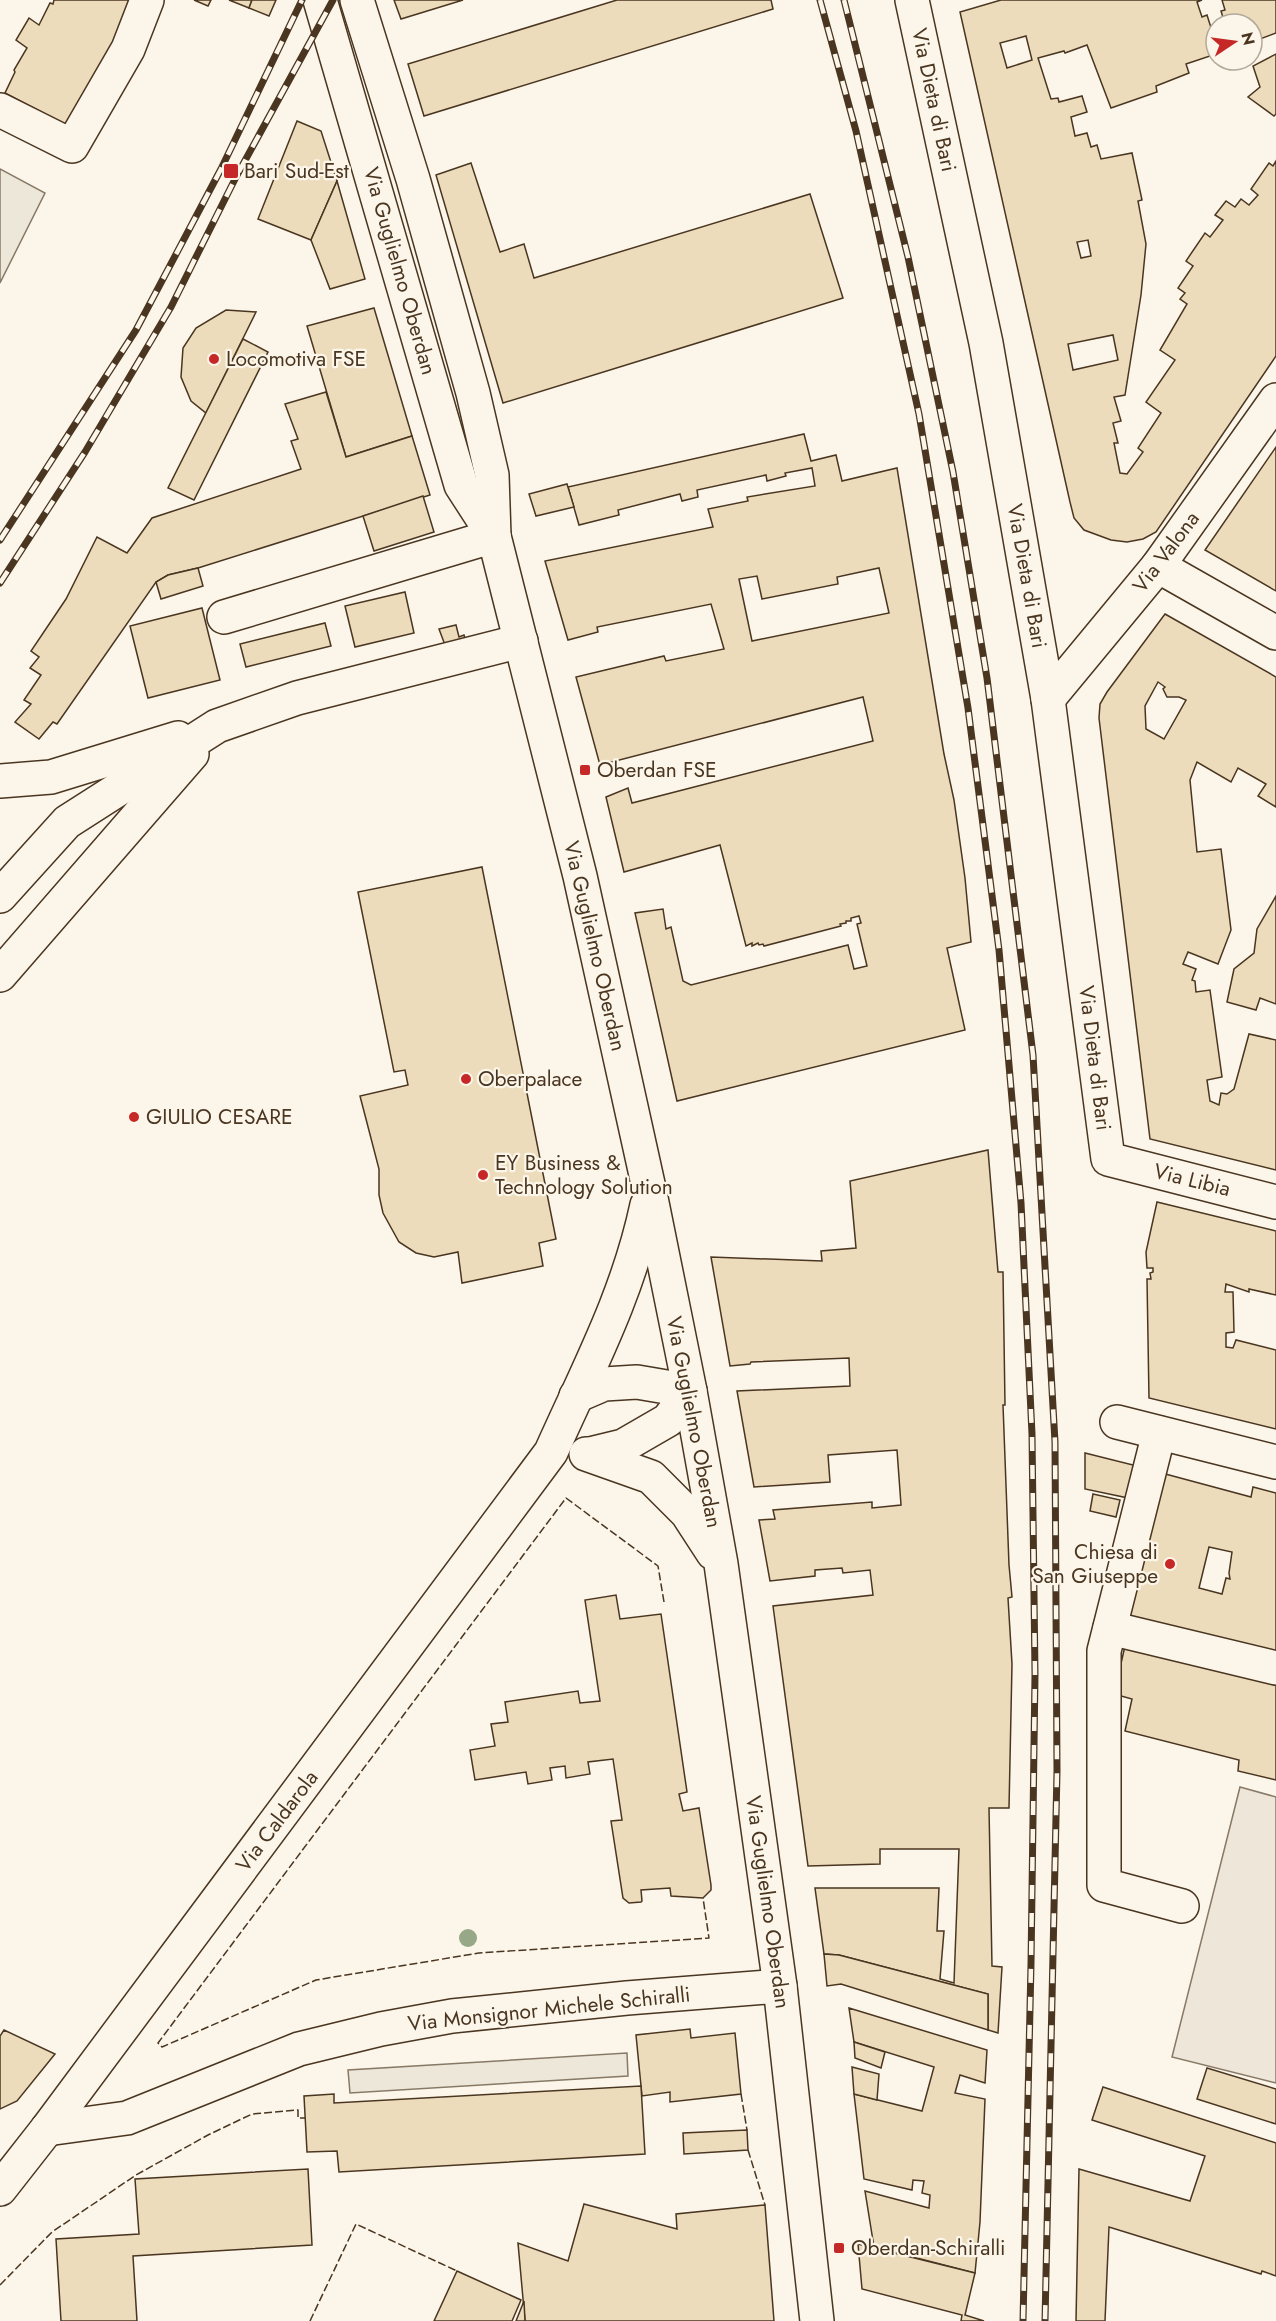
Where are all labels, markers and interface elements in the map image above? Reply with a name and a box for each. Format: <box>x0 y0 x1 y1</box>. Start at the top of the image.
north arrow <box>1204 12 1264 72</box>
street label: Via Dieta di Bari <box>904 26 964 174</box>
text: N <box>1235 30 1261 48</box>
place label: Bari Sud-Est <box>244 156 349 186</box>
marker: Bari Sud-Est <box>222 162 240 180</box>
street label: Via Guglielmo Oberdan <box>356 164 444 378</box>
place label: Locomotiva FSE <box>226 344 366 374</box>
marker: Locomotiva FSE <box>207 352 221 366</box>
street label: Via Dieta di Bari <box>1000 502 1054 650</box>
street label: Via Valona <box>1125 505 1207 599</box>
place label: Oberdan FSE <box>597 755 717 785</box>
marker: Oberdan FSE <box>578 763 592 777</box>
street label: Via Guglielmo Oberdan <box>556 838 634 1054</box>
street label: Via Dieta di Bari <box>1071 984 1119 1132</box>
place label: Oberpalace <box>478 1064 583 1094</box>
marker: Oberpalace <box>459 1072 473 1086</box>
place label: GIULIO CESARE <box>146 1102 293 1132</box>
marker: GIULIO CESARE <box>127 1110 141 1124</box>
place label: EY Business & Technology Solution <box>495 1148 673 1202</box>
street label: Via Libia <box>1150 1156 1234 1204</box>
marker: EY Business & Technology Solution <box>476 1168 490 1182</box>
street label: Via Guglielmo Oberdan <box>659 1314 729 1530</box>
place label: Chiesa di San Giuseppe <box>1032 1537 1158 1591</box>
marker: Chiesa di San Giuseppe <box>1163 1557 1177 1571</box>
street label: Via Caldarola <box>229 1764 325 1878</box>
street label: Via Guglielmo Oberdan <box>738 1794 798 2010</box>
street label: Via Monsignor Michele Schiralli <box>406 1979 692 2039</box>
place label: Oberdan-Schiralli <box>851 2233 1006 2263</box>
marker: Oberdan-Schiralli <box>832 2241 846 2255</box>

